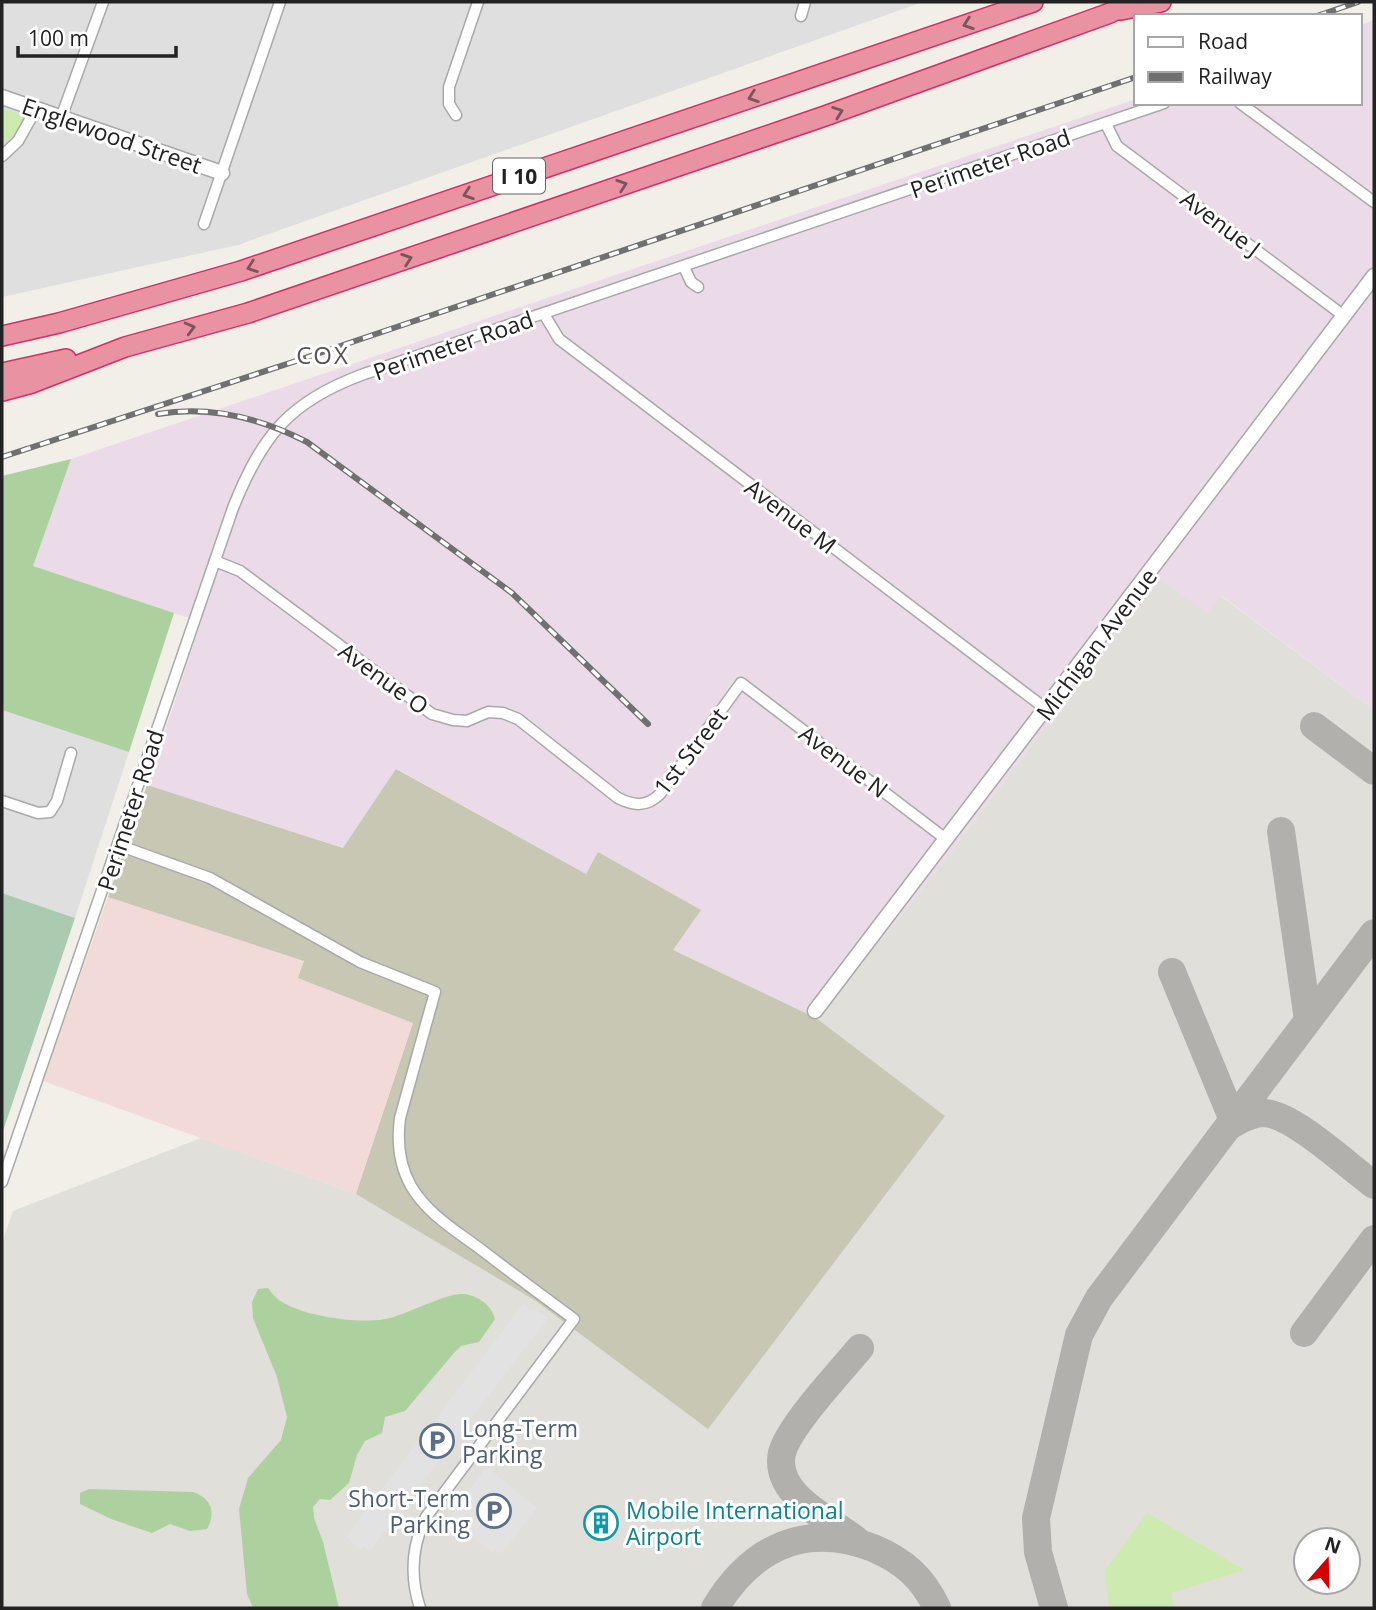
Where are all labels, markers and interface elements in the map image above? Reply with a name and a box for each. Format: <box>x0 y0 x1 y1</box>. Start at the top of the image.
scale bar <box>18 14 175 58</box>
legend <box>1134 14 1362 105</box>
one-way arrow <box>962 16 975 30</box>
text: 100 m <box>28 24 89 52</box>
text: Road <box>1198 27 1248 55</box>
text: Railway <box>1198 62 1272 90</box>
street label: Englewood Street <box>18 89 206 181</box>
one-way arrow <box>747 89 759 103</box>
one-way arrow <box>831 106 843 120</box>
street label: Perimeter Road <box>906 121 1074 205</box>
road number: I 10 <box>493 158 545 194</box>
one-way arrow <box>616 179 628 193</box>
street label: Avenue J <box>1175 182 1267 264</box>
one-way arrow <box>462 186 474 200</box>
one-way arrow <box>400 253 413 267</box>
one-way arrow <box>247 259 259 273</box>
street label: Perimeter Road <box>369 303 537 387</box>
one-way arrow <box>184 322 196 336</box>
district label: COX <box>296 338 350 371</box>
street label: Avenue M <box>739 471 843 561</box>
street label: Michigan Avenue <box>1028 561 1164 727</box>
street label: Avenue O <box>333 635 435 721</box>
street label: 1st Street <box>646 701 734 801</box>
street label: Avenue N <box>793 717 895 805</box>
street label: Perimeter Road <box>89 725 171 895</box>
place label: Long-Term Parking <box>462 1412 578 1470</box>
parking icon: Long-Term Parking <box>418 1422 456 1460</box>
place label: Short-Term Parking <box>348 1482 471 1540</box>
parking icon: Short-Term Parking <box>475 1492 513 1530</box>
place label: Mobile International Airport <box>626 1494 844 1552</box>
building icon: Mobile International Airport <box>582 1504 620 1542</box>
north arrow <box>1292 1526 1362 1596</box>
text: N <box>1321 1530 1345 1560</box>

